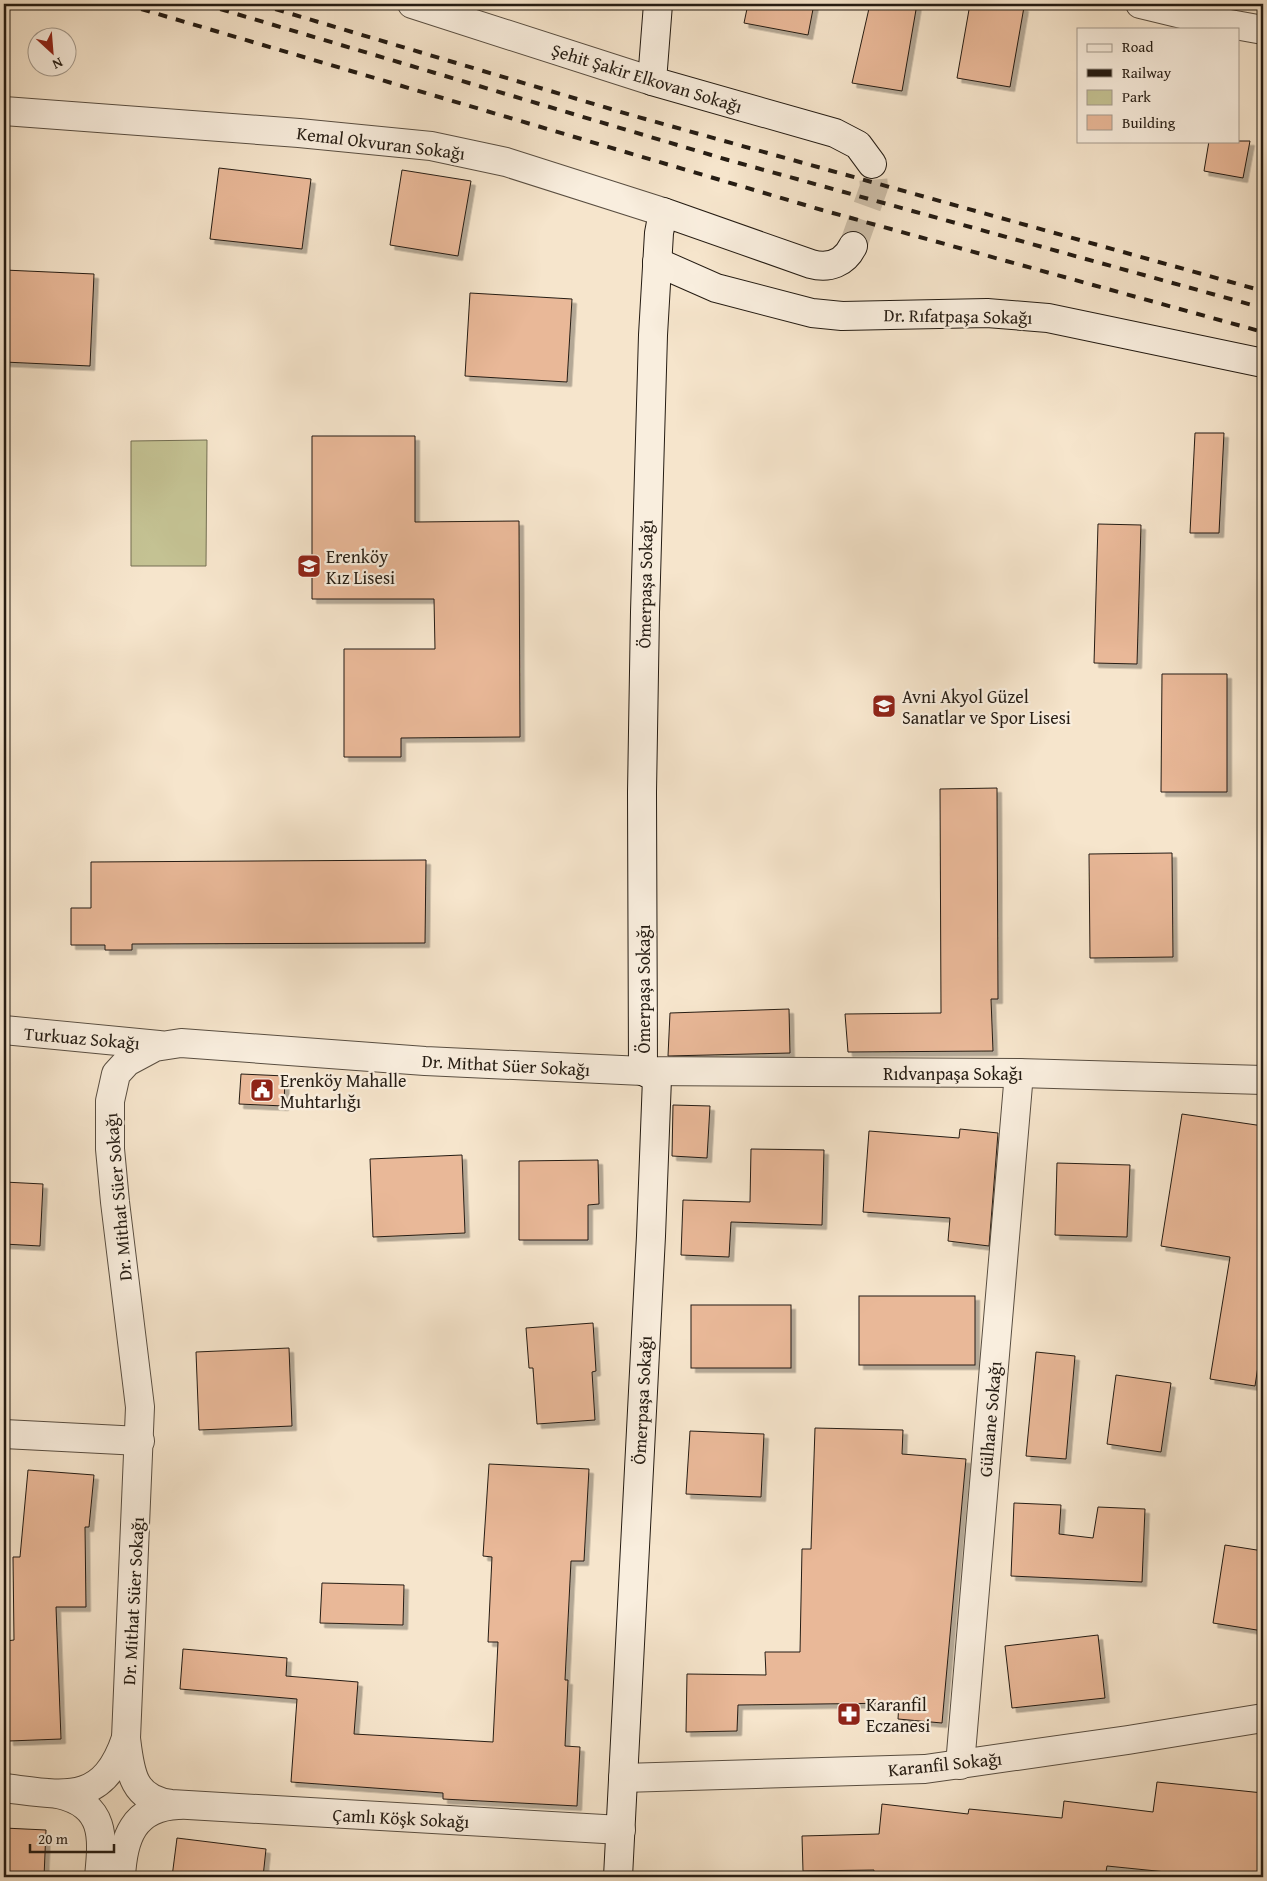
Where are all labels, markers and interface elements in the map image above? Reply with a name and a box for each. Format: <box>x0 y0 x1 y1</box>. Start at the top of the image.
north arrow <box>28 28 78 78</box>
legend <box>1077 28 1240 142</box>
street label: Şehit Şakir Elkovan Sokağı <box>548 36 746 120</box>
text: Road <box>1122 36 1153 57</box>
text: N <box>49 53 66 75</box>
text: Railway <box>1122 62 1172 83</box>
text: Park <box>1122 86 1151 107</box>
text: Building <box>1122 112 1176 133</box>
street label: Kemal Okvuran Sokağı <box>295 119 467 167</box>
street label: Dr. Rıfatpaşa Sokağı <box>883 301 1033 331</box>
street label: Ömerpaşa Sokağı <box>630 519 660 649</box>
place label: Erenköy Kız Lisesi <box>326 543 395 591</box>
school or university icon: Erenköy Kız Lisesi <box>296 553 322 579</box>
place label: Avni Akyol Güzel Sanatlar ve Spor Lisesi <box>902 683 1071 731</box>
school or university icon: Avni Akyol Güzel Sanatlar ve Spor Lisesi <box>871 693 897 719</box>
street label: Ömerpaşa Sokağı <box>630 925 657 1053</box>
street label: Turkuaz Sokağı <box>23 1019 141 1057</box>
street label: Dr. Mithat Süer Sokağı <box>421 1047 591 1083</box>
street label: Rıdvanpaşa Sokağı <box>883 1060 1023 1087</box>
place label: Erenköy Mahalle Muhtarlığı <box>280 1067 407 1115</box>
public building icon: Erenköy Mahalle Muhtarlığı <box>249 1077 275 1103</box>
street label: Dr. Mithat Süer Sokağı <box>97 1112 139 1282</box>
street label: Ömerpaşa Sokağı <box>625 1335 659 1465</box>
street label: Gülhane Sokağı <box>971 1360 1009 1478</box>
street label: Dr. Mithat Süer Sokağı <box>115 1516 151 1686</box>
place label: Karanfil Eczanesi <box>866 1691 930 1739</box>
pharmacy icon: Karanfil Eczanesi <box>836 1701 862 1727</box>
street label: Karanfil Sokağı <box>887 1745 1003 1783</box>
street label: Çamlı Köşk Sokağı <box>332 1801 470 1835</box>
scale bar <box>30 1821 114 1853</box>
text: 20 m <box>38 1828 69 1849</box>

